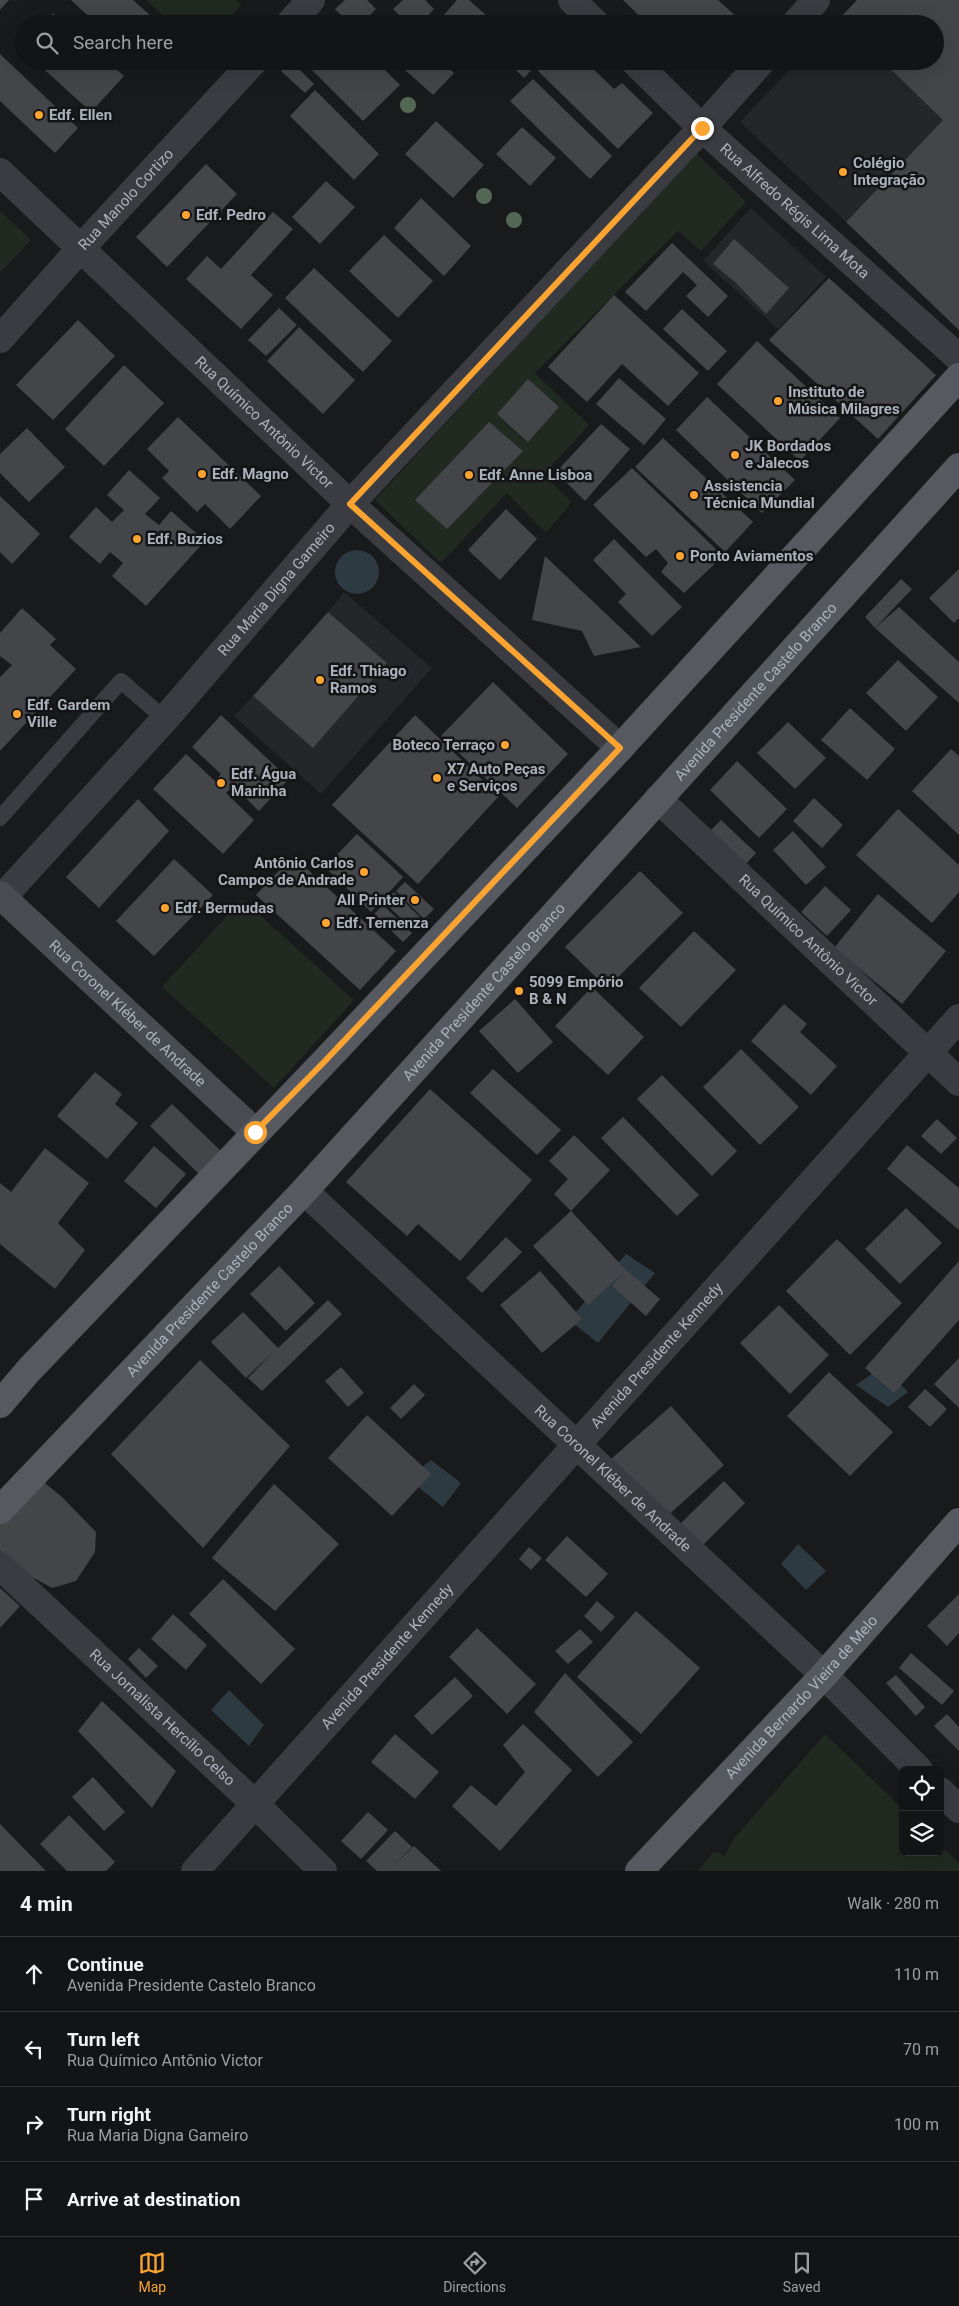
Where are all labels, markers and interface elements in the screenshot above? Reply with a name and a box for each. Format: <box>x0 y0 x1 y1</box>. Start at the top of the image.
search box <box>15 15 944 70</box>
icon: search <box>33 29 61 57</box>
text: Search here <box>73 31 173 54</box>
place label: Edf. Ellen <box>49 106 112 124</box>
marker: Edf. Ellen <box>33 109 45 121</box>
route end <box>691 117 714 140</box>
street label: Rua Alfredo Régis Lima Mota <box>716 140 873 283</box>
street label: Rua Manolo Cortizo <box>75 145 177 254</box>
place label: Colégio Integração <box>853 154 925 189</box>
marker: Colégio Integração <box>837 166 849 178</box>
place label: Edf. Pedro <box>196 206 266 224</box>
marker: Edf. Pedro <box>180 209 192 221</box>
street label: Rua Químico Antônio Victor <box>191 353 337 492</box>
place label: Instituto de Música Milagres <box>788 383 900 418</box>
marker: Instituto de Música Milagres <box>772 395 784 407</box>
place label: JK Bordados e Jalecos <box>745 437 831 472</box>
marker: JK Bordados e Jalecos <box>729 449 741 461</box>
place label: Edf. Magno <box>212 465 289 483</box>
place label: Edf. Anne Lisboa <box>479 466 592 484</box>
marker: Edf. Magno <box>196 468 208 480</box>
marker: Edf. Anne Lisboa <box>463 469 475 481</box>
place label: Assistencia Técnica Mundial <box>704 477 815 512</box>
marker: Assistencia Técnica Mundial <box>688 489 700 501</box>
street label: Rua Maria Digna Gameiro <box>214 519 339 660</box>
place label: Edf. Buzios <box>147 530 223 548</box>
marker: Edf. Buzios <box>131 533 143 545</box>
place label: Ponto Aviamentos <box>690 547 814 565</box>
marker: Ponto Aviamentos <box>674 550 686 562</box>
street label: Avenida Presidente Castelo Branco <box>671 599 841 784</box>
place label: Edf. Thiago Ramos <box>330 662 407 697</box>
marker: Edf. Thiago Ramos <box>314 674 326 686</box>
place label: Edf. Gardem Ville <box>27 696 110 731</box>
marker: Edf. Gardem Ville <box>11 708 23 720</box>
place label: Boteco Terraço <box>392 736 495 754</box>
marker: Boteco Terraço <box>499 739 511 751</box>
place label: X7 Auto Peças e Serviços <box>447 760 546 795</box>
place label: Edf. Água Marinha <box>231 765 296 800</box>
marker: X7 Auto Peças e Serviços <box>431 772 443 784</box>
marker: Edf. Água Marinha <box>215 777 227 789</box>
place label: Antônio Carlos Campos de Andrade <box>218 854 354 889</box>
marker: Antônio Carlos Campos de Andrade <box>358 866 370 878</box>
street label: Rua Químico Antônio Victor <box>735 871 881 1010</box>
place label: All Printer <box>337 891 405 909</box>
marker: All Printer <box>409 894 421 906</box>
place label: Edf. Bermudas <box>175 899 274 917</box>
street label: Avenida Presidente Castelo Branco <box>399 899 569 1085</box>
marker: Edf. Bermudas <box>159 902 171 914</box>
place label: Edf. Ternenza <box>336 914 429 932</box>
marker: Edf. Ternenza <box>320 917 332 929</box>
street label: Rua Coronel Kléber de Andrade <box>45 936 210 1091</box>
place label: 5099 Empório B & N <box>529 973 623 1008</box>
marker: 5099 Empório B & N <box>513 985 525 997</box>
route start <box>244 1121 267 1144</box>
street label: Avenida Presidente Castelo Branco <box>123 1199 297 1381</box>
street label: Avenida Presidente Kennedy <box>587 1279 727 1432</box>
street label: Rua Coronel Kléber de Andrade <box>531 1401 695 1556</box>
street label: Avenida Presidente Kennedy <box>317 1580 457 1733</box>
street label: Avenida Bernardo Vieira de Melo <box>722 1612 882 1783</box>
street label: Rua Jornalista Hercílio Celso <box>86 1645 239 1790</box>
map controls <box>899 1766 944 1856</box>
button: locate <box>899 1766 944 1811</box>
button: layers <box>899 1811 944 1856</box>
text: 4 min <box>20 1892 73 1916</box>
text: Walk · 280 m <box>847 1894 939 1913</box>
text: Continue <box>67 1953 144 1976</box>
icon: ahead <box>20 1960 48 1988</box>
text: 110 m <box>894 1965 939 1984</box>
text: Avenida Presidente Castelo Branco <box>67 1976 316 1995</box>
text: Turn left <box>67 2028 140 2051</box>
icon: left <box>20 2035 48 2063</box>
text: 70 m <box>903 2040 939 2059</box>
text: Rua Químico Antônio Victor <box>67 2051 263 2070</box>
text: Turn right <box>67 2103 151 2126</box>
icon: right <box>20 2110 48 2138</box>
text: 100 m <box>894 2115 939 2134</box>
text: Rua Maria Digna Gameiro <box>67 2126 248 2145</box>
icon: arrive <box>20 2185 48 2213</box>
text: Arrive at destination <box>67 2188 240 2211</box>
tab: Map <box>138 2249 166 2295</box>
tab: Directions <box>443 2249 506 2295</box>
tab: Saved <box>783 2249 821 2295</box>

